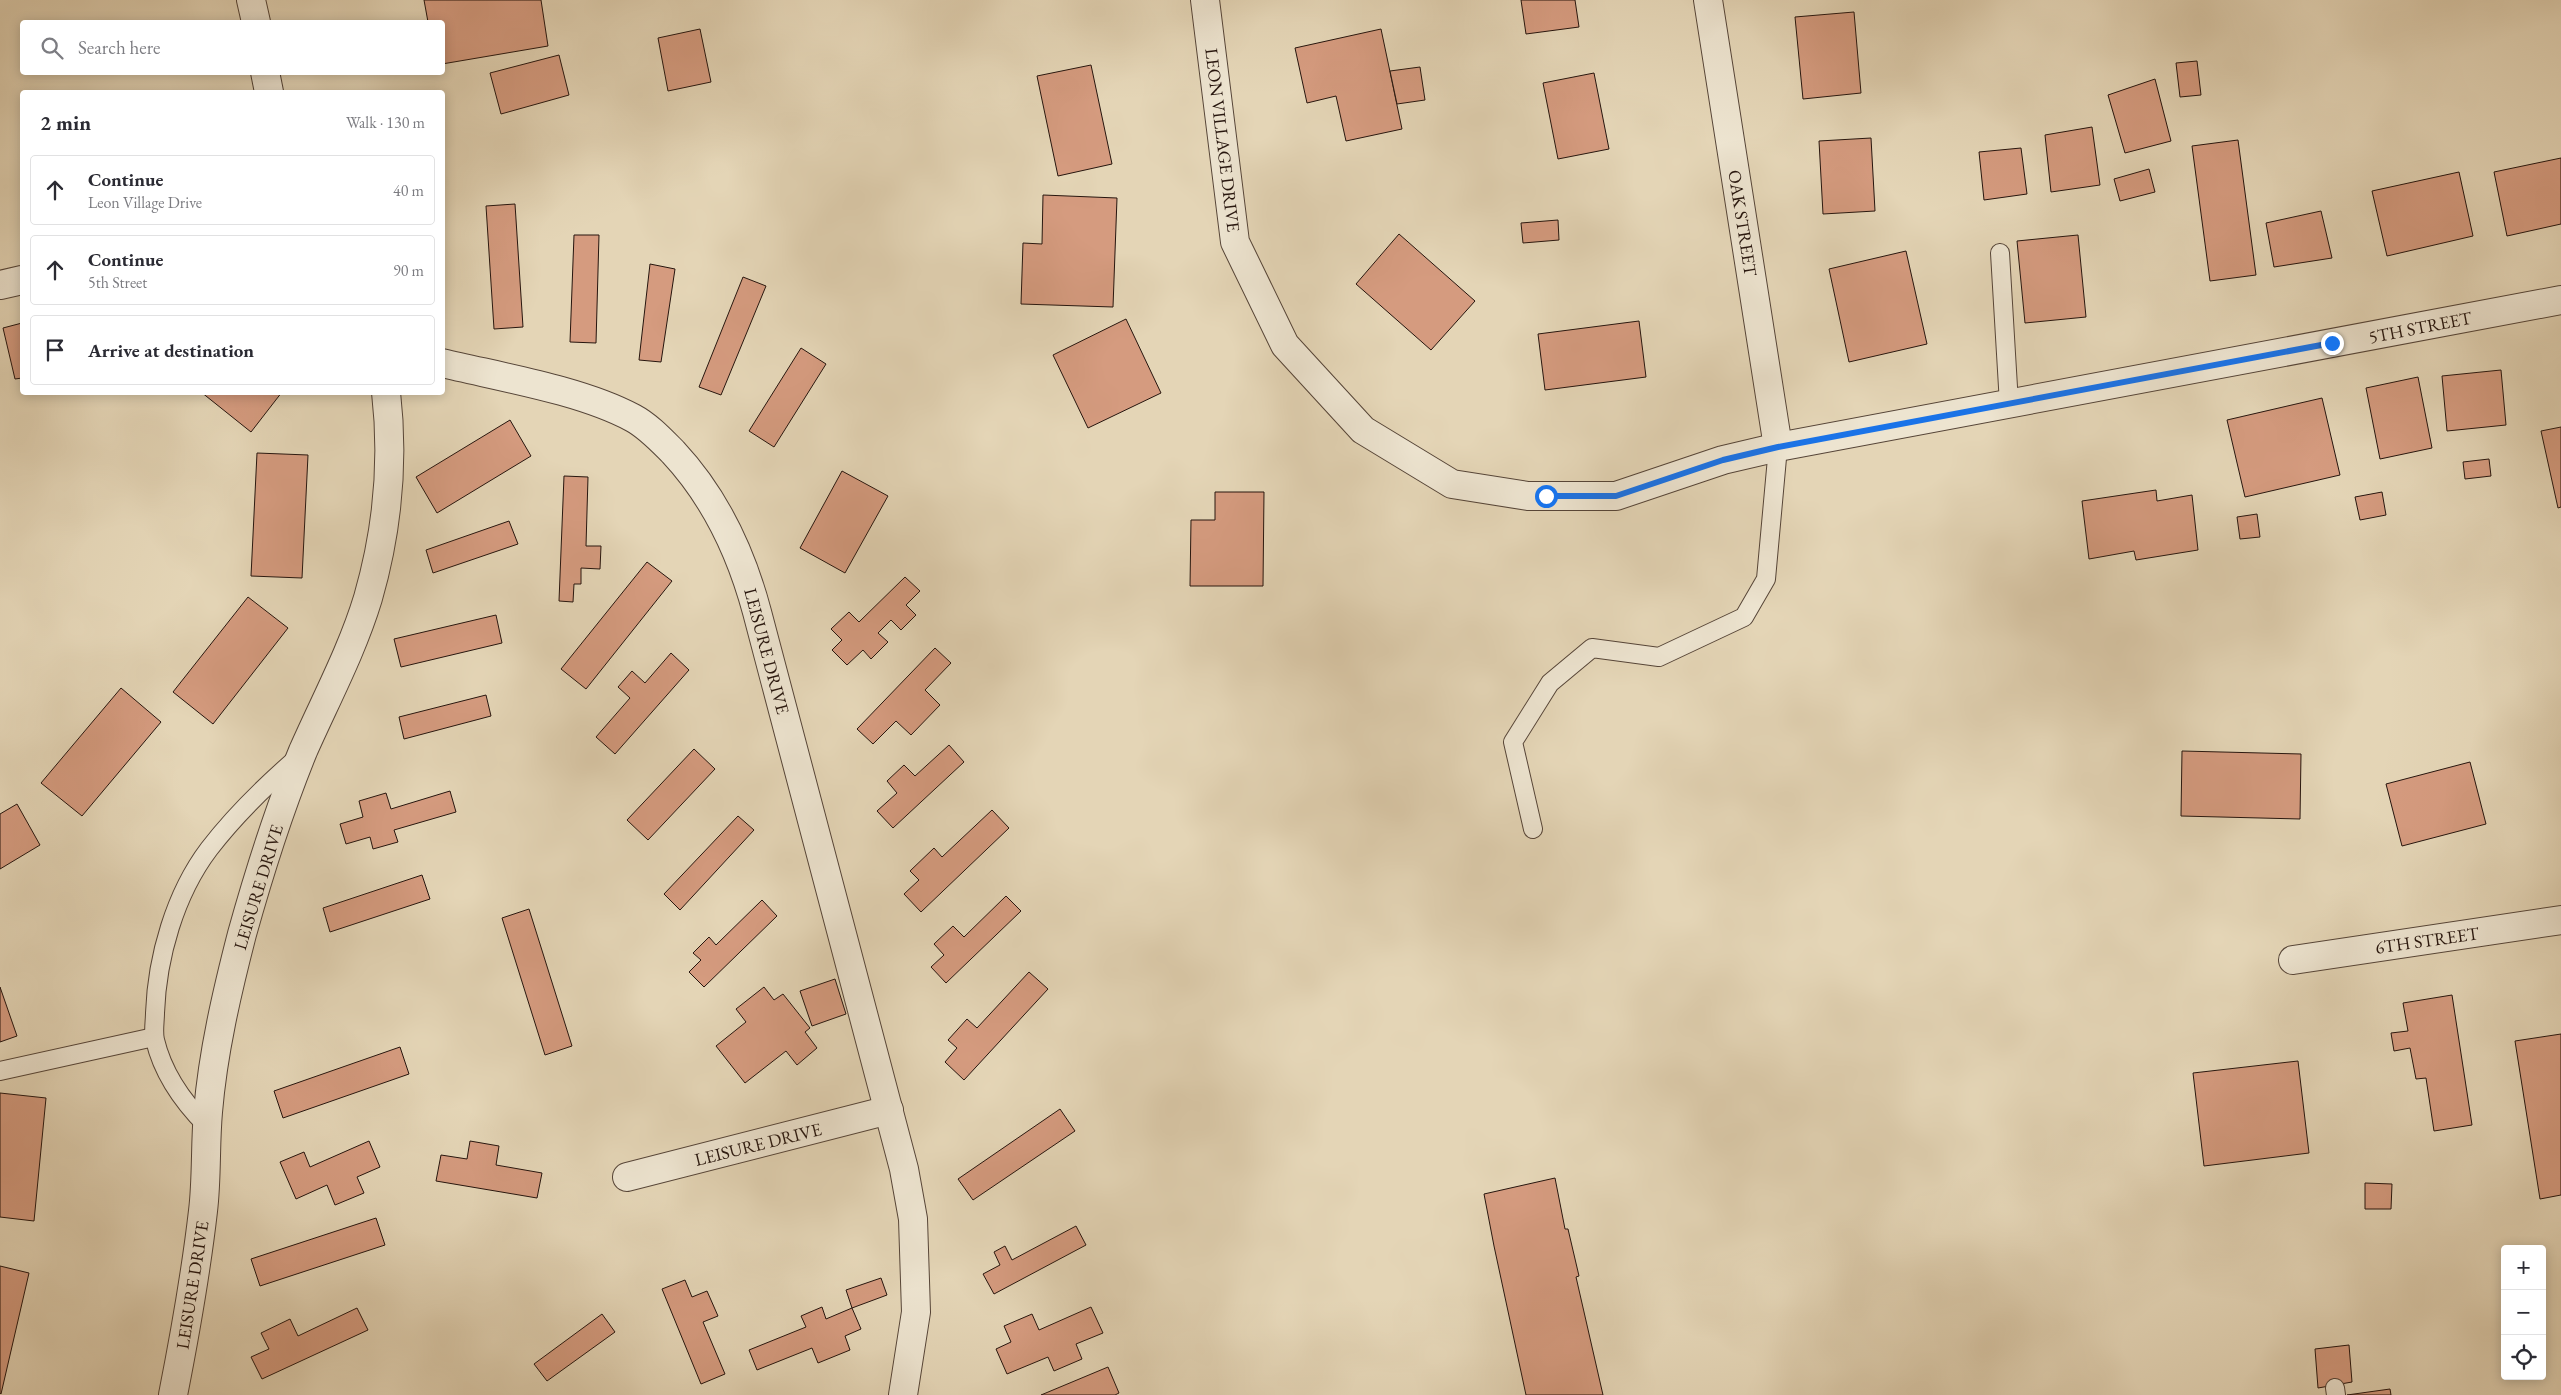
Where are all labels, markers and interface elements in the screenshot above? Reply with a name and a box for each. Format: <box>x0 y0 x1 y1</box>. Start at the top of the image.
search box <box>20 20 445 75</box>
icon: search <box>38 34 66 62</box>
text: Search here <box>78 35 160 60</box>
street label: LEON VILLAGE DRIVE <box>1200 47 1246 233</box>
text: 2 min <box>40 109 91 136</box>
text: Walk · 130 m <box>346 112 425 133</box>
text: Continue <box>88 167 163 192</box>
street label: OAK STREET <box>1723 168 1763 279</box>
icon: ahead <box>41 176 69 204</box>
text: 40 m <box>393 180 424 201</box>
text: Leon Village Drive <box>88 192 202 213</box>
text: Continue <box>88 247 163 272</box>
icon: ahead <box>41 256 69 284</box>
text: 90 m <box>393 260 424 281</box>
text: 5th Street <box>88 272 147 293</box>
street label: 5TH STREET <box>2367 306 2474 348</box>
route end <box>2321 332 2344 355</box>
icon: arrive <box>41 336 69 364</box>
text: Arrive at destination <box>88 338 254 363</box>
route start <box>1535 485 1558 508</box>
street label: LEISURE DRIVE <box>739 585 795 717</box>
street label: LEISURE DRIVE <box>228 822 288 952</box>
street label: 6TH STREET <box>2374 921 2481 959</box>
street label: LEISURE DRIVE <box>692 1117 824 1171</box>
street label: LEISURE DRIVE <box>170 1219 214 1351</box>
map controls <box>2501 1245 2546 1380</box>
button: + <box>2501 1245 2546 1290</box>
button: − <box>2501 1290 2546 1335</box>
button: locate <box>2501 1335 2546 1380</box>

